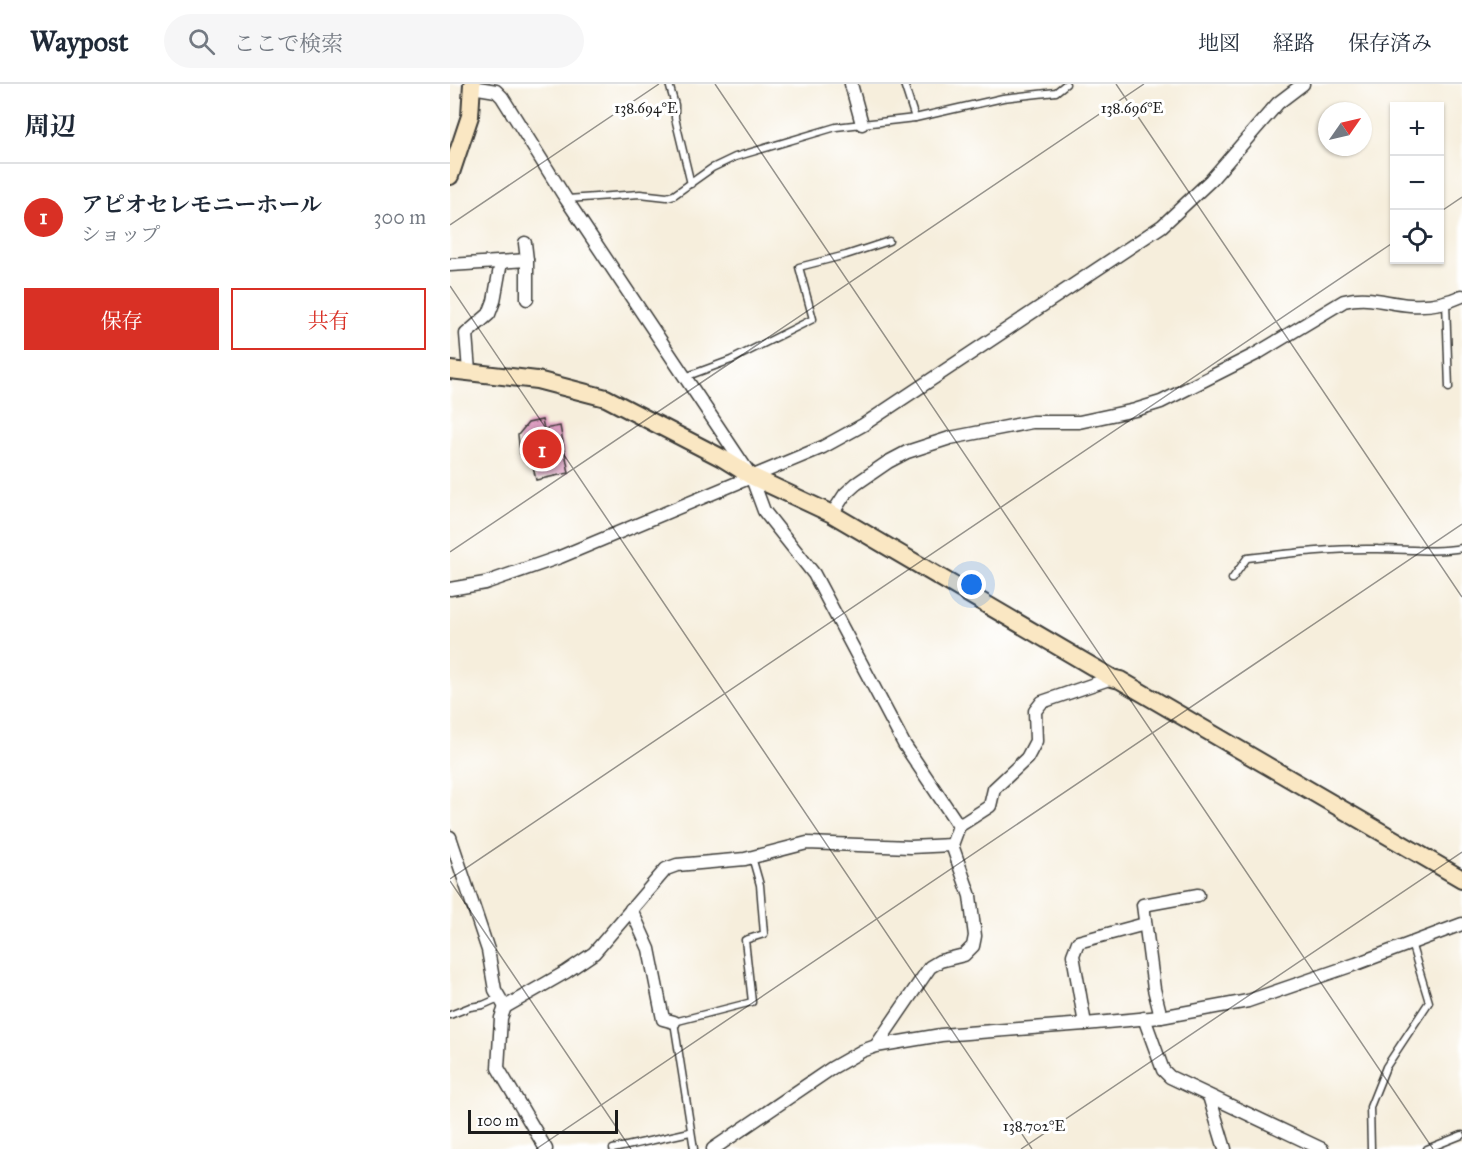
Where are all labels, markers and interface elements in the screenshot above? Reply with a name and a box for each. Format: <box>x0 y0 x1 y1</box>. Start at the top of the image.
search box <box>164 14 584 68</box>
text: Waypost <box>30 24 128 59</box>
icon: search <box>185 25 218 58</box>
text: ここで検索 <box>233 30 343 57</box>
text: 地図 <box>1198 30 1240 56</box>
text: 経路 <box>1273 30 1315 56</box>
text: 保存済み <box>1348 30 1432 56</box>
text: 138.694°E <box>614 99 678 117</box>
text: 138.696°E <box>1101 99 1164 117</box>
north arrow <box>1318 102 1372 156</box>
map controls <box>1390 102 1444 264</box>
button: + <box>1390 102 1444 156</box>
text: 周辺 <box>24 110 76 142</box>
button: − <box>1390 156 1444 210</box>
text: アピオセレモニーホール <box>81 191 322 218</box>
text: 1 <box>40 205 47 229</box>
text: 300 m <box>374 205 426 229</box>
button: locate <box>1390 210 1444 264</box>
text: ショップ <box>81 222 161 246</box>
button: 保存 <box>24 288 219 350</box>
button: 共有 <box>231 288 426 350</box>
pin: 1 <box>522 426 562 472</box>
your location <box>957 570 986 599</box>
scale bar <box>468 1107 618 1134</box>
text: 100 m <box>477 1111 519 1130</box>
text: 138.702°E <box>1003 1117 1065 1135</box>

